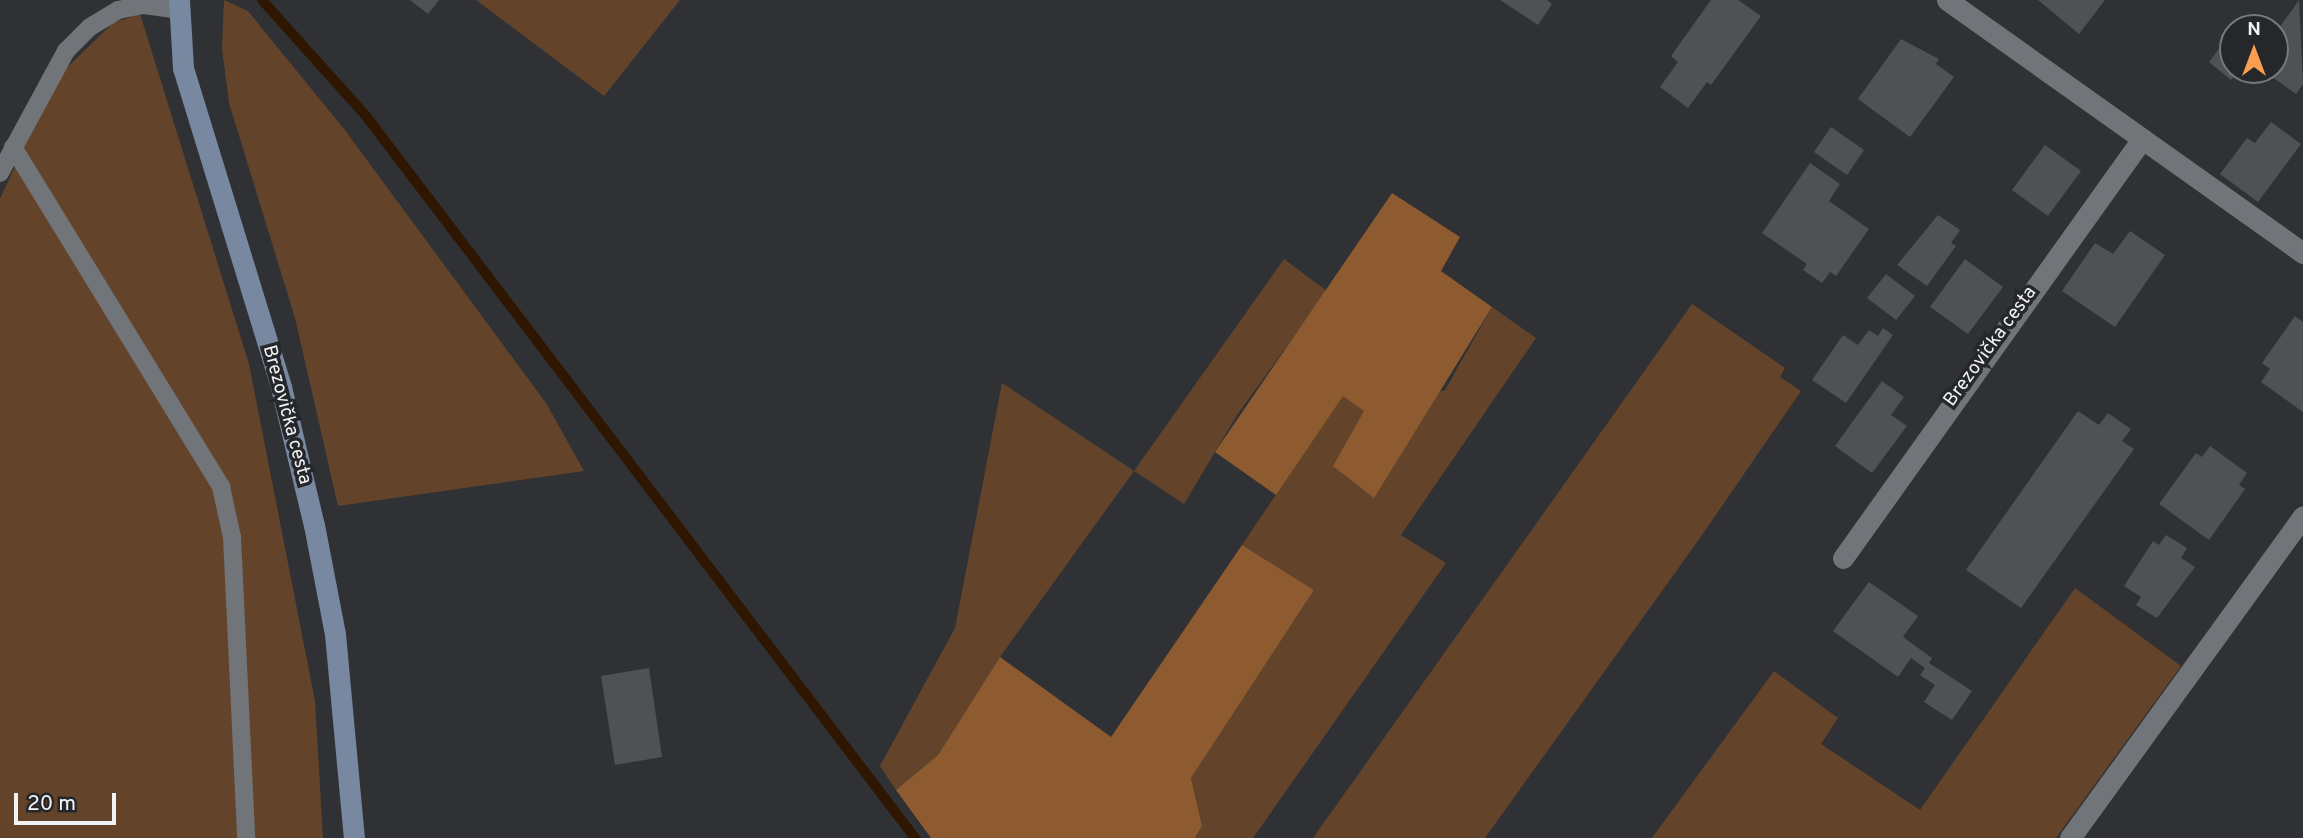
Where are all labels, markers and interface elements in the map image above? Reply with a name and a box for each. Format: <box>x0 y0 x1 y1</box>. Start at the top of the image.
north arrow <box>2219 14 2289 84</box>
text: N <box>2247 18 2261 42</box>
street label: Brezovička cesta <box>1940 283 2042 411</box>
street label: Brezovička cesta <box>257 343 315 487</box>
scale bar <box>18 778 119 822</box>
text: 20 m <box>27 791 76 818</box>

